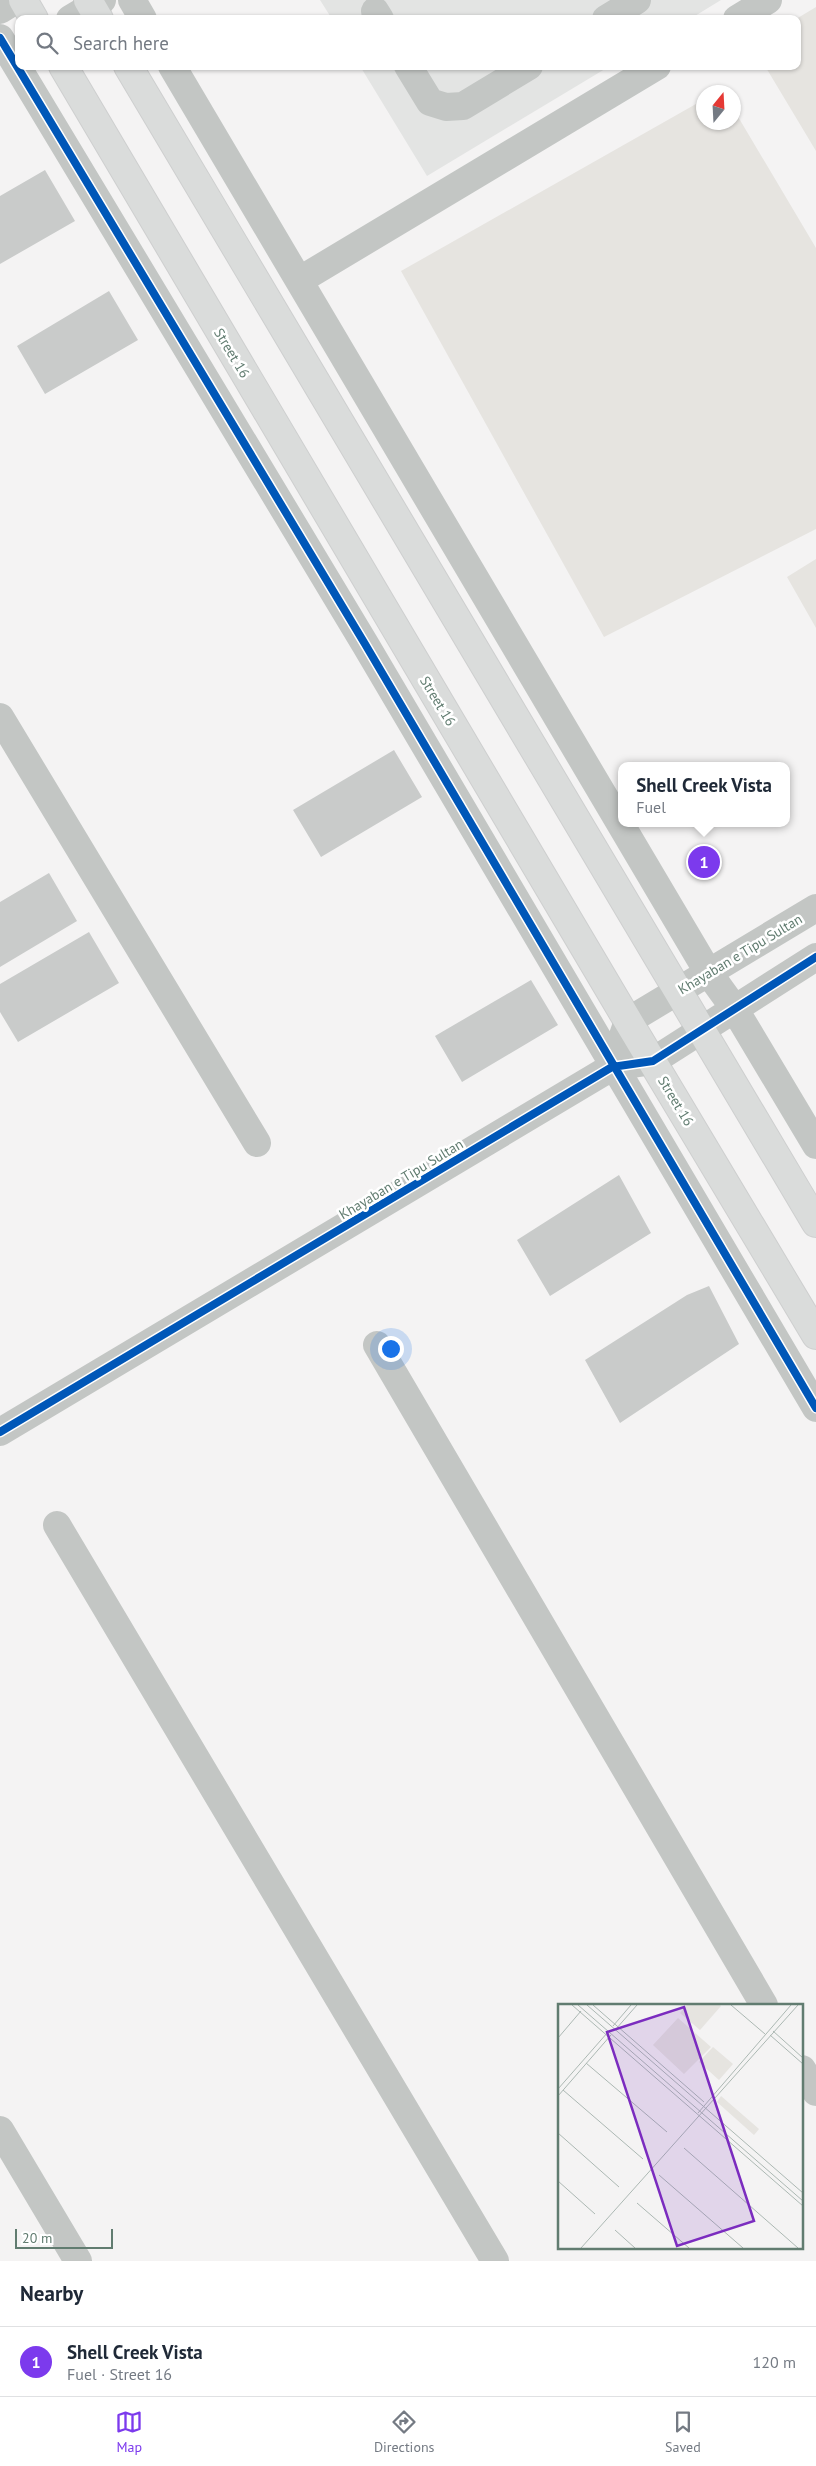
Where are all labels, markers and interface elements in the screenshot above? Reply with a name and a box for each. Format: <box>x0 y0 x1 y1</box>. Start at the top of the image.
search box <box>15 15 801 70</box>
icon: search <box>33 29 61 57</box>
text: Search here <box>73 31 169 55</box>
north arrow <box>696 85 741 130</box>
street label: Street 16 <box>210 325 254 381</box>
street label: Street 16 <box>416 673 460 729</box>
popup <box>618 762 790 827</box>
text: Shell Creek Vista <box>636 773 772 797</box>
text: Fuel <box>636 797 666 817</box>
pin: 1 <box>688 843 720 881</box>
street label: Khayaban e Tipu Sultan <box>675 910 805 998</box>
street label: Street 16 <box>654 1073 698 1129</box>
street label: Khayaban e Tipu Sultan <box>336 1135 466 1223</box>
your location <box>378 1336 404 1362</box>
inset map <box>558 2004 804 2248</box>
scale bar <box>15 2226 112 2249</box>
text: 20 m <box>22 2229 52 2247</box>
text: Nearby <box>20 2280 83 2307</box>
text: Shell Creek Vista <box>67 2340 203 2364</box>
text: 1 <box>31 2352 41 2372</box>
text: 120 m <box>753 2352 796 2372</box>
text: Fuel · Street 16 <box>67 2364 172 2384</box>
tab: Map <box>115 2408 143 2456</box>
tab: Directions <box>374 2408 434 2456</box>
tab: Saved <box>665 2408 701 2456</box>

